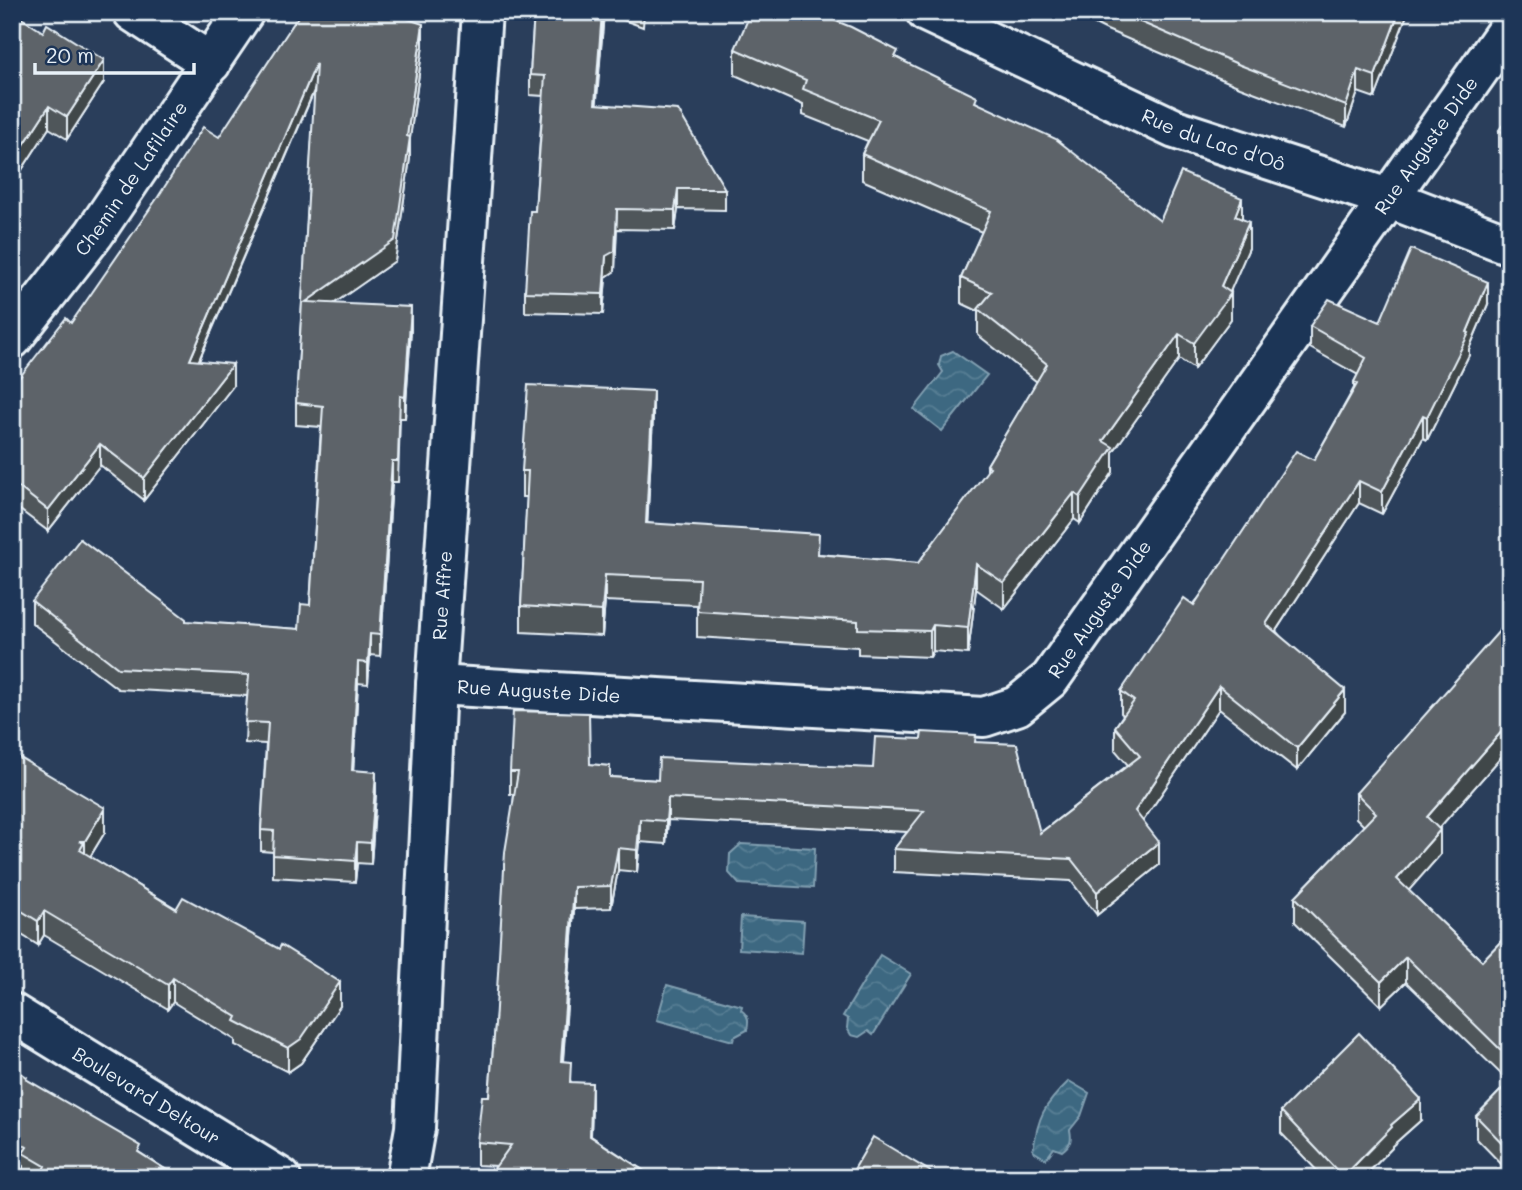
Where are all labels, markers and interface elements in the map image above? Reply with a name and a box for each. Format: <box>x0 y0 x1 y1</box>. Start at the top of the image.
scale bar <box>35 32 194 76</box>
text: 20 m <box>46 41 94 68</box>
street label: Rue Auguste Dide <box>1368 71 1483 219</box>
street label: Chemin de Lafilaire <box>69 96 192 261</box>
street label: Rue du Lac d'Oô <box>1138 102 1289 176</box>
street label: Rue Auguste Dide <box>1042 535 1156 683</box>
street label: Rue Affre <box>426 550 457 641</box>
street label: Rue Auguste Dide <box>456 673 621 708</box>
street label: Boulevard Deltour <box>68 1040 225 1150</box>

